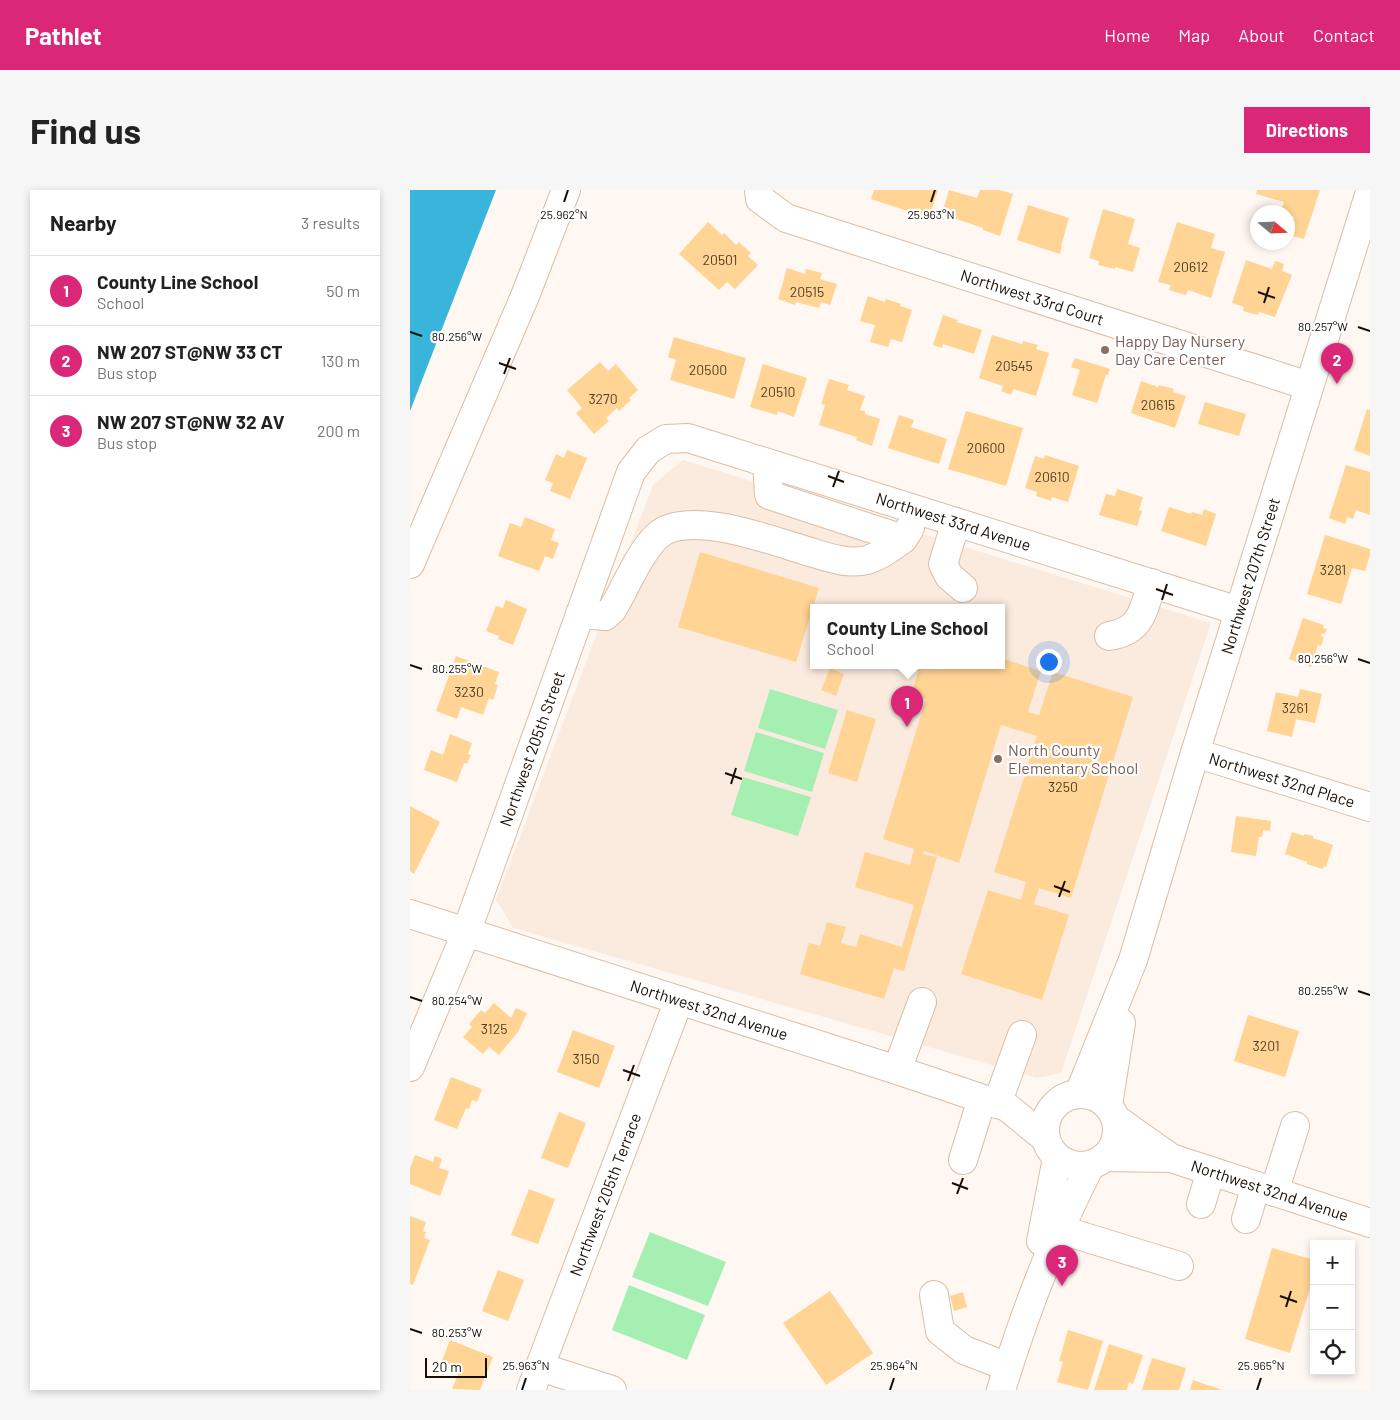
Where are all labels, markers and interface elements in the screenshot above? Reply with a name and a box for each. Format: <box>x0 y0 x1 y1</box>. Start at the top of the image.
text: Pathlet <box>25 21 102 50</box>
text: Home <box>1104 24 1150 46</box>
text: Map <box>1178 24 1210 46</box>
text: About <box>1238 24 1285 46</box>
text: Contact <box>1313 24 1375 46</box>
button: Directions <box>1244 107 1370 153</box>
text: Find us <box>30 109 141 151</box>
north arrow <box>1250 205 1295 250</box>
text: 25.962°N <box>540 207 588 221</box>
text: 25.963°N <box>907 207 955 221</box>
text: Nearby <box>50 210 116 235</box>
text: 3 results <box>301 213 360 232</box>
house number: 20501 <box>702 251 738 268</box>
house number: 20612 <box>1174 258 1208 275</box>
street label: Northwest 33rd Court <box>958 265 1107 329</box>
text: County Line School <box>97 270 258 293</box>
text: 1 <box>63 281 69 300</box>
text: 50 m <box>326 281 360 300</box>
house number: 20515 <box>790 283 824 300</box>
text: School <box>97 293 144 312</box>
text: 80.257°W <box>1298 319 1348 333</box>
text: 80.256°W <box>432 329 483 343</box>
place label: Happy Day Nursery Day Care Center <box>1115 331 1246 368</box>
text: NW 207 ST@NW 33 CT <box>97 340 283 363</box>
pin: 2 <box>1321 343 1353 384</box>
marker: Happy Day Nursery Day Care Center <box>1099 344 1111 356</box>
text: 2 <box>62 351 70 370</box>
text: 130 m <box>321 351 360 370</box>
house number: 20545 <box>995 357 1033 374</box>
house number: 20500 <box>689 361 727 378</box>
text: Bus stop <box>97 363 157 382</box>
house number: 20510 <box>760 383 796 400</box>
house number: 3270 <box>588 390 618 407</box>
house number: 20615 <box>1141 396 1175 413</box>
text: NW 207 ST@NW 32 AV <box>97 410 285 433</box>
text: 3 <box>62 421 70 440</box>
text: 200 m <box>317 421 360 440</box>
text: Bus stop <box>97 433 157 452</box>
house number: 20600 <box>967 439 1005 456</box>
house number: 20610 <box>1034 468 1070 485</box>
street label: Northwest 33rd Avenue <box>874 488 1033 554</box>
street label: Northwest 207th Street <box>1216 495 1283 656</box>
house number: 3281 <box>1320 561 1346 578</box>
popup <box>810 604 1005 669</box>
text: County Line School <box>827 616 988 639</box>
text: School <box>827 639 874 658</box>
your location <box>1036 649 1062 675</box>
text: 80.256°W <box>1298 651 1349 665</box>
text: 80.255°W <box>432 661 483 675</box>
street label: Northwest 205th Street <box>495 668 568 829</box>
house number: 3230 <box>454 683 484 700</box>
pin: 1 <box>891 686 923 727</box>
house number: 3261 <box>1282 699 1308 716</box>
place label: North County Elementary School <box>1008 740 1138 777</box>
street label: Northwest 32nd Place <box>1207 748 1357 811</box>
marker: North County Elementary School <box>992 753 1004 765</box>
house number: 3250 <box>1048 778 1078 795</box>
street label: Northwest 32nd Avenue <box>628 975 790 1043</box>
text: 80.255°W <box>1298 983 1349 997</box>
text: 80.254°W <box>432 993 483 1007</box>
house number: 3125 <box>481 1020 507 1037</box>
house number: 3201 <box>1252 1037 1280 1054</box>
house number: 3150 <box>572 1050 600 1067</box>
street label: Northwest 205th Terrace <box>565 1110 644 1279</box>
street label: Northwest 32nd Avenue <box>1189 1155 1351 1224</box>
map controls <box>1310 1240 1355 1375</box>
button: + <box>1310 1240 1355 1285</box>
pin: 3 <box>1046 1245 1078 1286</box>
button: − <box>1310 1285 1355 1330</box>
text: 80.253°W <box>432 1325 483 1339</box>
button: locate <box>1310 1330 1355 1375</box>
scale bar <box>425 1355 488 1378</box>
text: 20 m <box>432 1358 462 1375</box>
text: 25.963°N <box>502 1358 550 1372</box>
text: 25.964°N <box>870 1358 918 1372</box>
text: 25.965°N <box>1237 1358 1285 1372</box>

